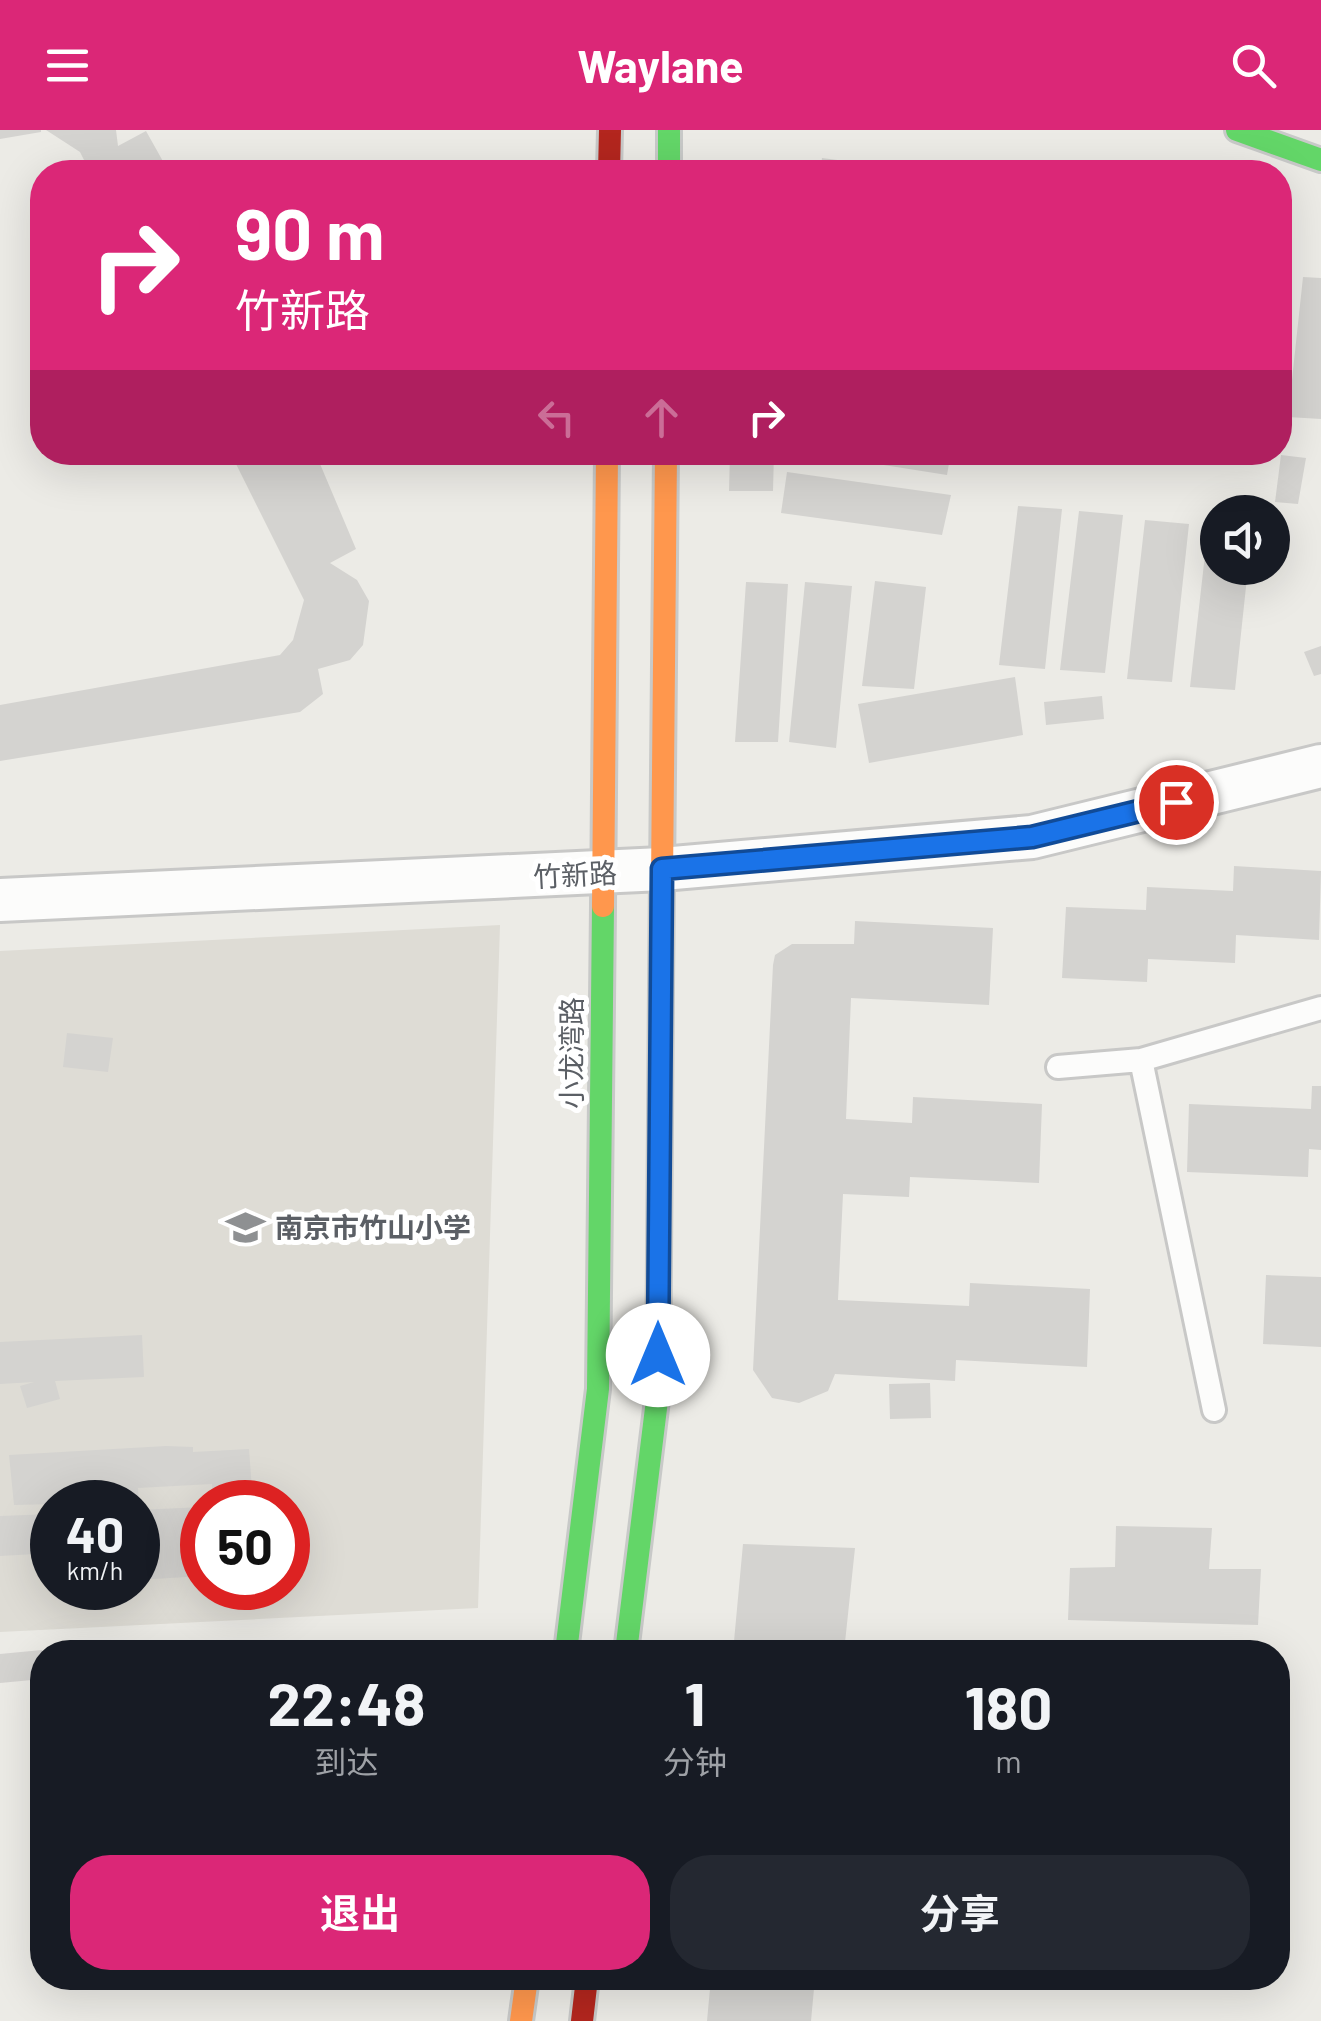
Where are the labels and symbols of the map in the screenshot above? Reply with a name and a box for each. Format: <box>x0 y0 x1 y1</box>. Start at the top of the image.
pin <box>1134 760 1219 845</box>
street label: 竹新路 <box>532 855 618 893</box>
street label: 小龙湾路 <box>554 997 588 1109</box>
school or university icon: 南京市竹山小学 <box>224 1206 266 1248</box>
place label: 南京市竹山小学 <box>275 1210 471 1244</box>
position arrow <box>606 1303 710 1407</box>
speed limit sign: 50 <box>180 1480 310 1610</box>

